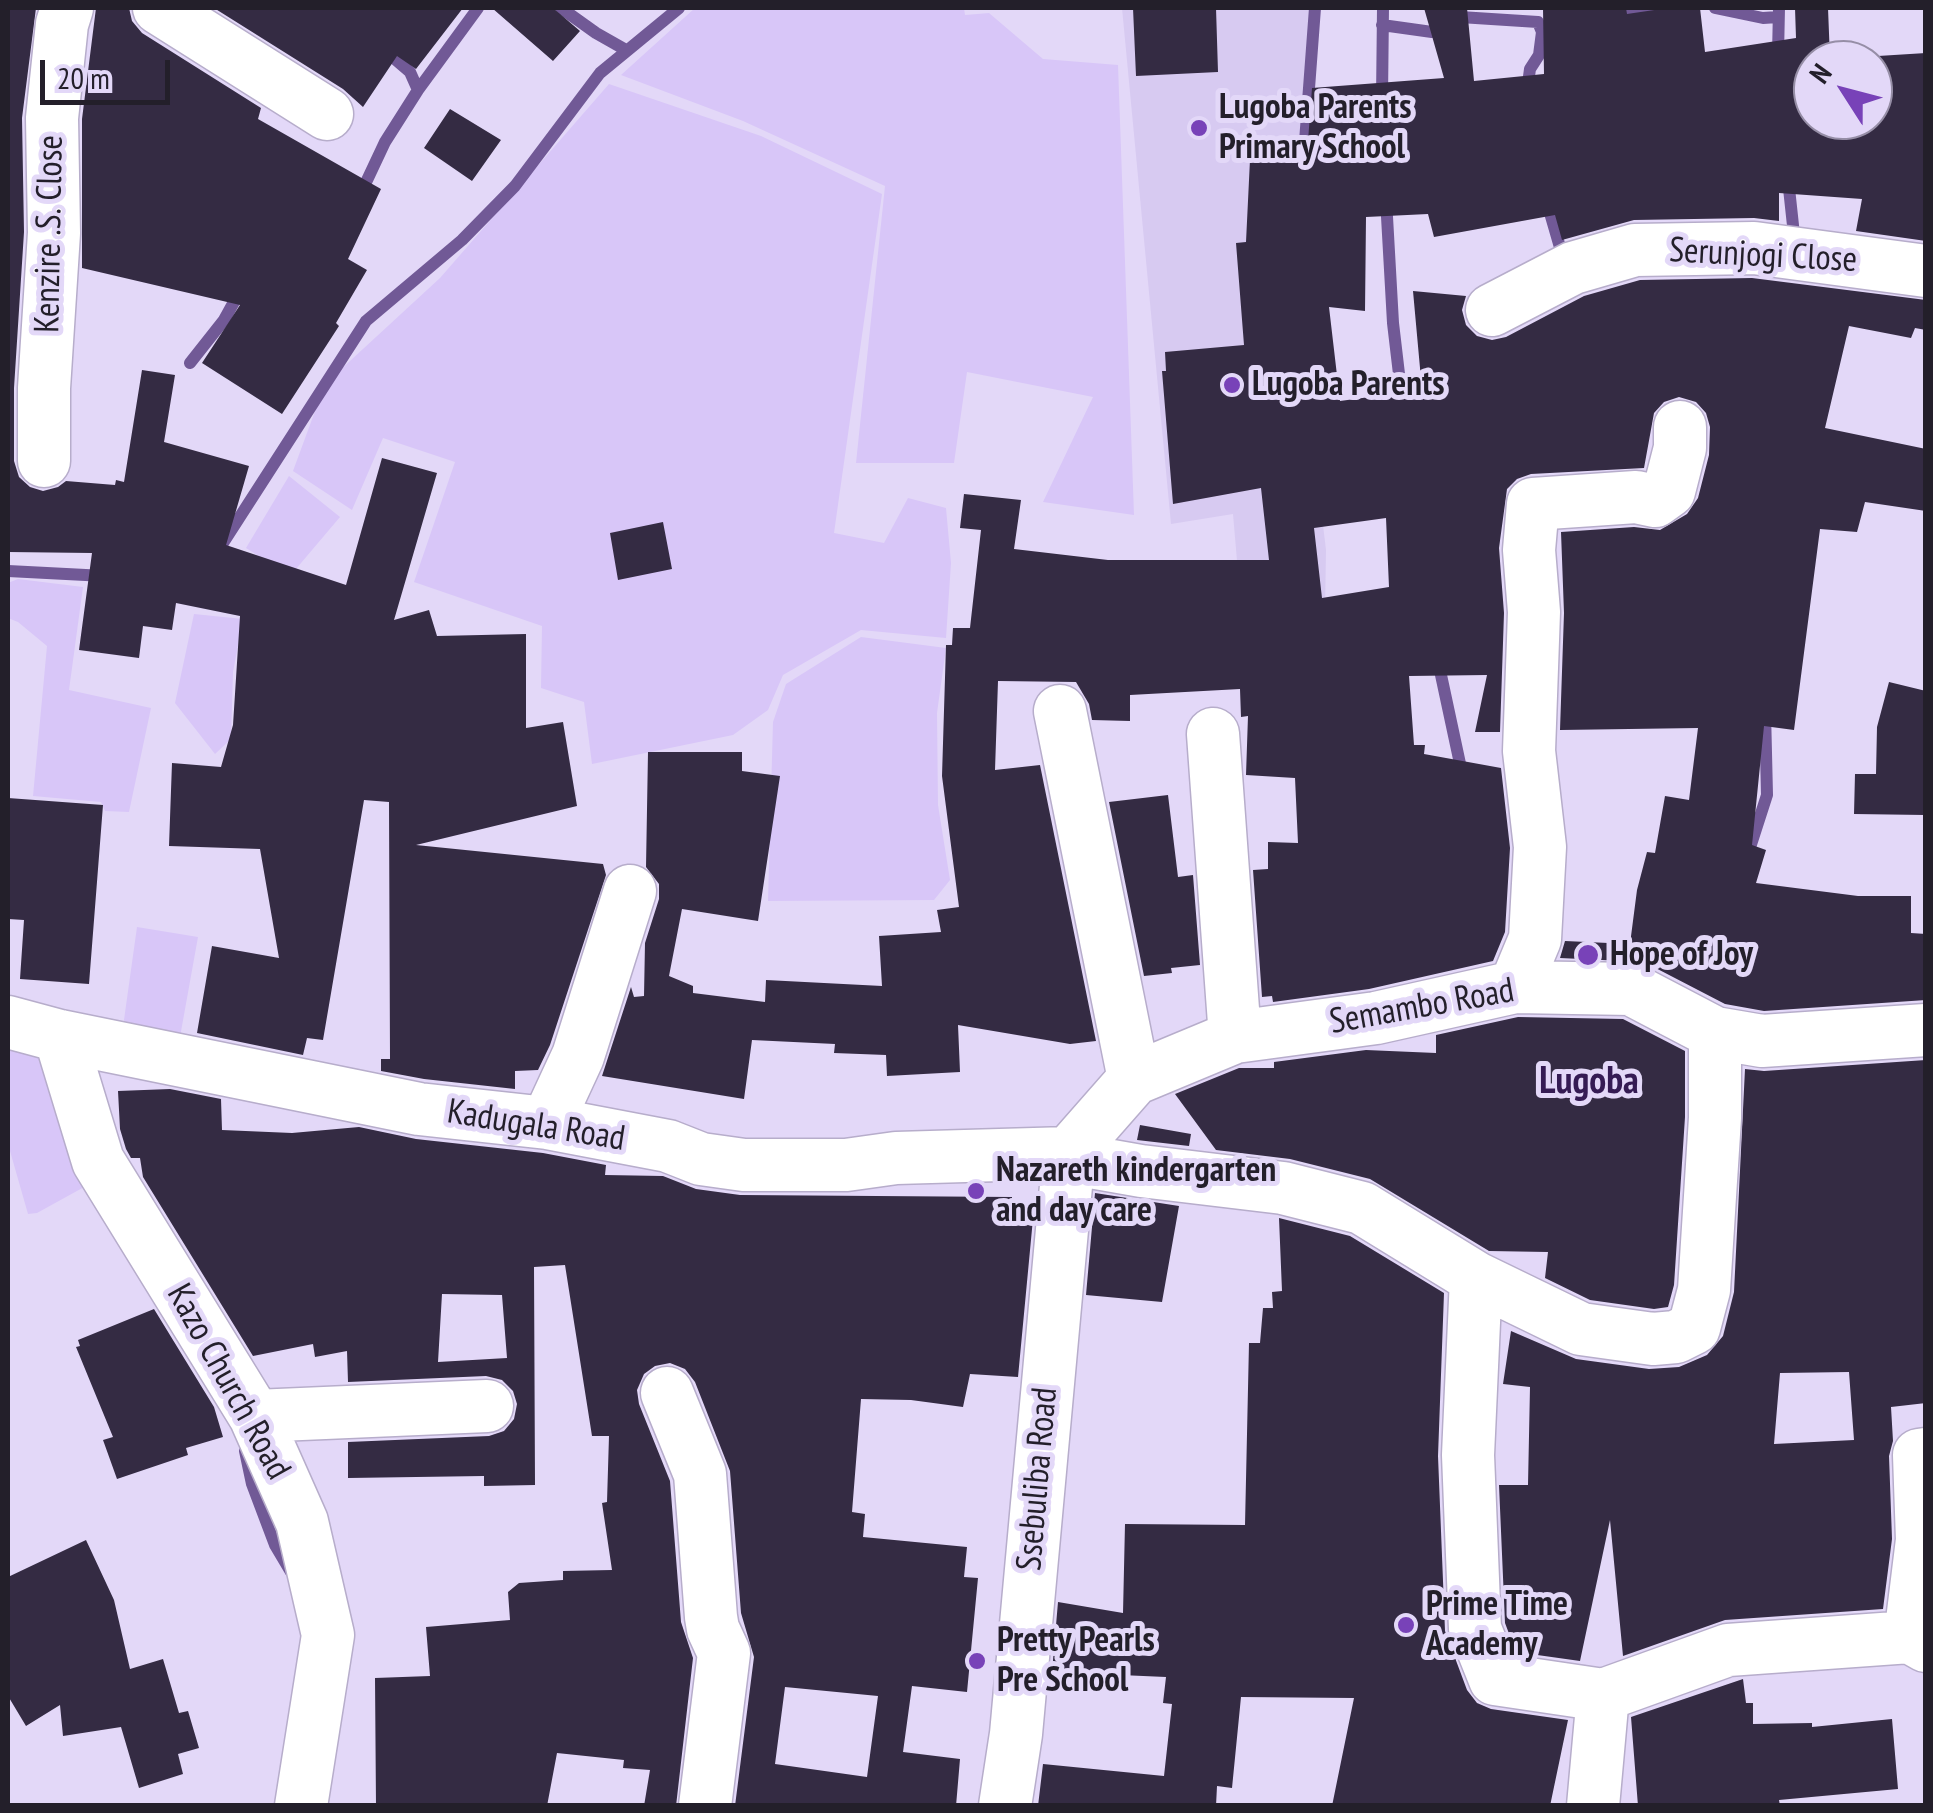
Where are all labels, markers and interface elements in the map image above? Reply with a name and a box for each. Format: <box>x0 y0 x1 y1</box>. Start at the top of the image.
scale bar <box>45 40 175 102</box>
north arrow <box>1793 40 1893 140</box>
text: N <box>1801 56 1839 90</box>
text: 20 m <box>57 58 110 97</box>
place label: Lugoba Parents Primary School <box>1219 87 1411 169</box>
marker: Lugoba Parents Primary School <box>1188 117 1210 139</box>
street label: Kenzire .S. Close <box>27 135 73 333</box>
street label: Serunjogi Close <box>1668 230 1858 282</box>
place label: Lugoba Parents <box>1252 364 1444 406</box>
marker: Lugoba Parents <box>1221 374 1243 396</box>
place label: Hope of Joy <box>1610 934 1753 976</box>
marker: Hope of Joy <box>1575 942 1601 968</box>
street label: Semambo Road <box>1327 970 1517 1044</box>
district label: Lugoba <box>1539 1059 1639 1105</box>
street label: Kadugala Road <box>444 1091 628 1161</box>
place label: Nazareth kindergarten and day care <box>996 1150 1276 1232</box>
marker: Nazareth kindergarten and day care <box>965 1180 987 1202</box>
street label: Kazo Church Road <box>157 1277 299 1487</box>
street label: Ssebuliba Road <box>1009 1386 1067 1572</box>
place label: Prime Time Academy <box>1426 1584 1568 1666</box>
marker: Prime Time Academy <box>1395 1614 1417 1636</box>
place label: Pretty Pearls Pre School <box>997 1620 1155 1702</box>
marker: Pretty Pearls Pre School <box>966 1650 988 1672</box>

